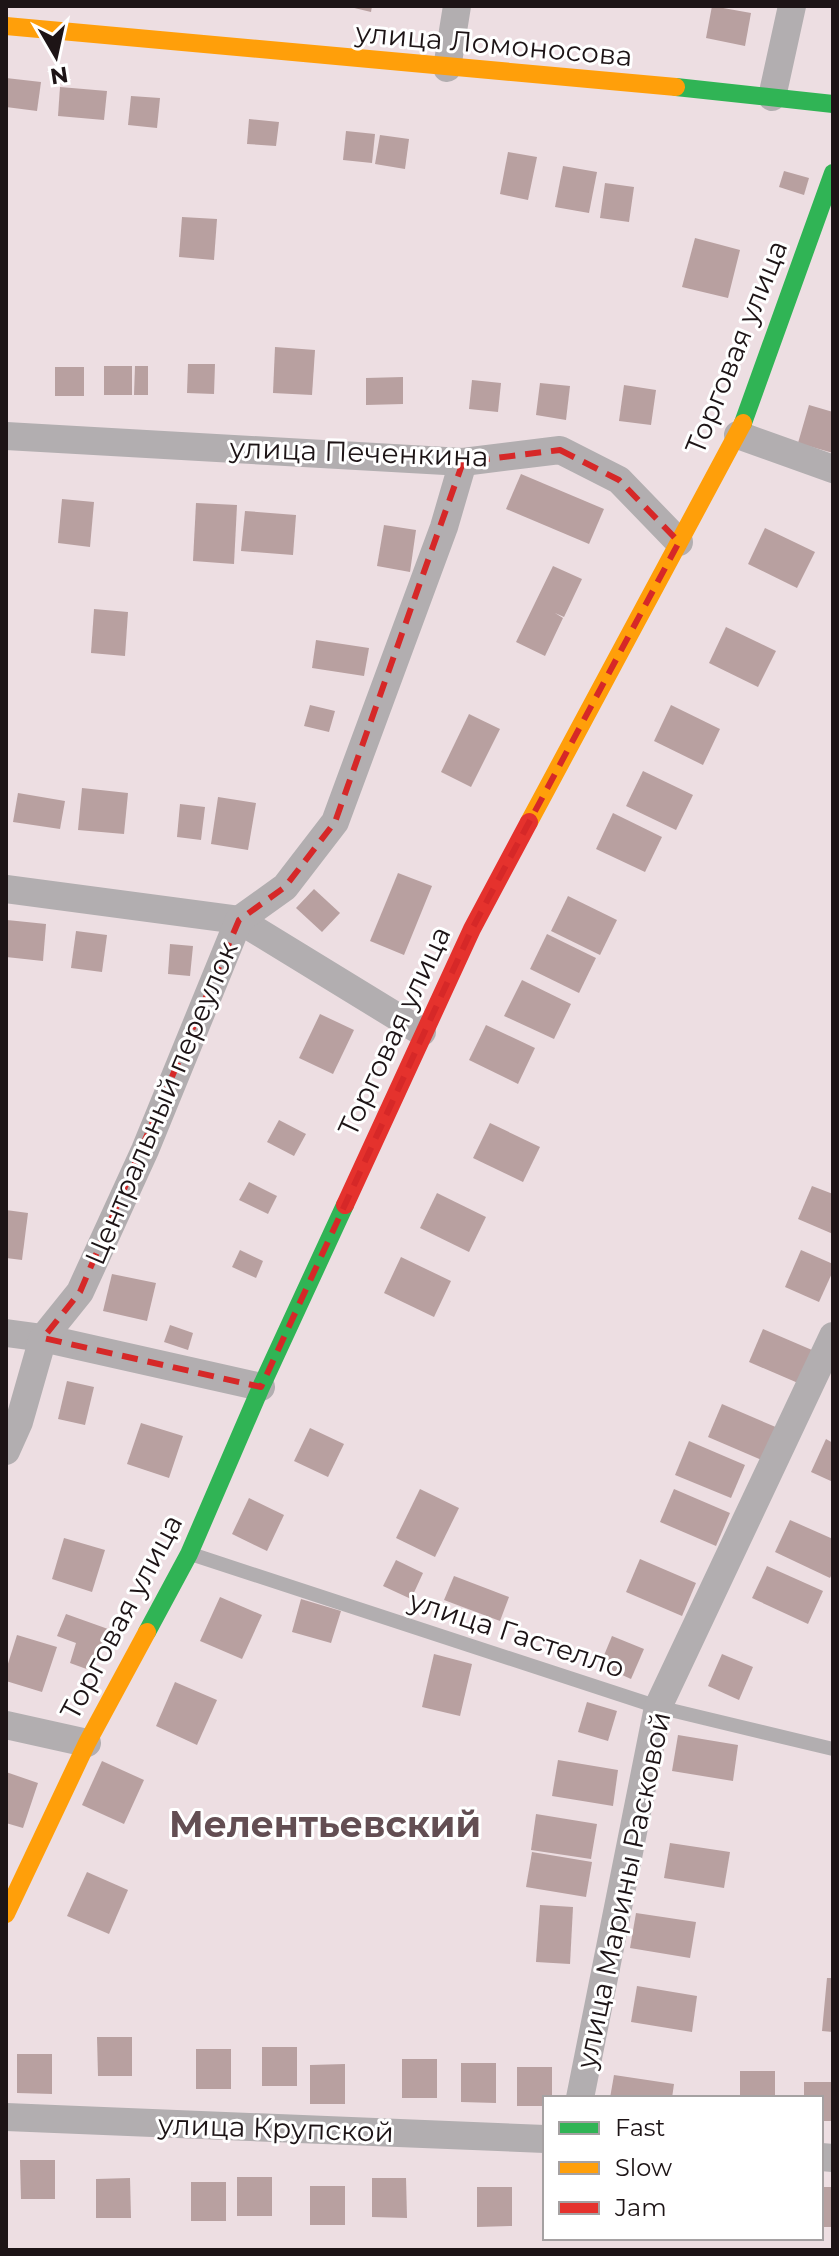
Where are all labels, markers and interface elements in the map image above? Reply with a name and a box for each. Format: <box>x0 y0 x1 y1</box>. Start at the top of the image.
street label: улица Ломоносова <box>353 15 634 73</box>
north arrow <box>16 16 96 96</box>
text: N <box>48 61 70 90</box>
street label: Торговая улица <box>678 235 794 459</box>
street label: улица Печенкина <box>228 430 489 474</box>
street label: Торговая улица <box>331 921 457 1141</box>
street label: Центральный переулок <box>77 936 245 1270</box>
street label: Торговая улица <box>53 1509 189 1725</box>
street label: улица Гастелло <box>404 1583 629 1685</box>
street label: улица Марины Расковой <box>568 1708 677 2073</box>
district label: Мелентьевский <box>169 1802 481 1846</box>
legend <box>543 2096 823 2240</box>
street label: улица Крупской <box>156 2107 395 2149</box>
text: Fast <box>615 2113 666 2142</box>
text: Slow <box>615 2153 672 2182</box>
text: Jam <box>614 2193 667 2222</box>

